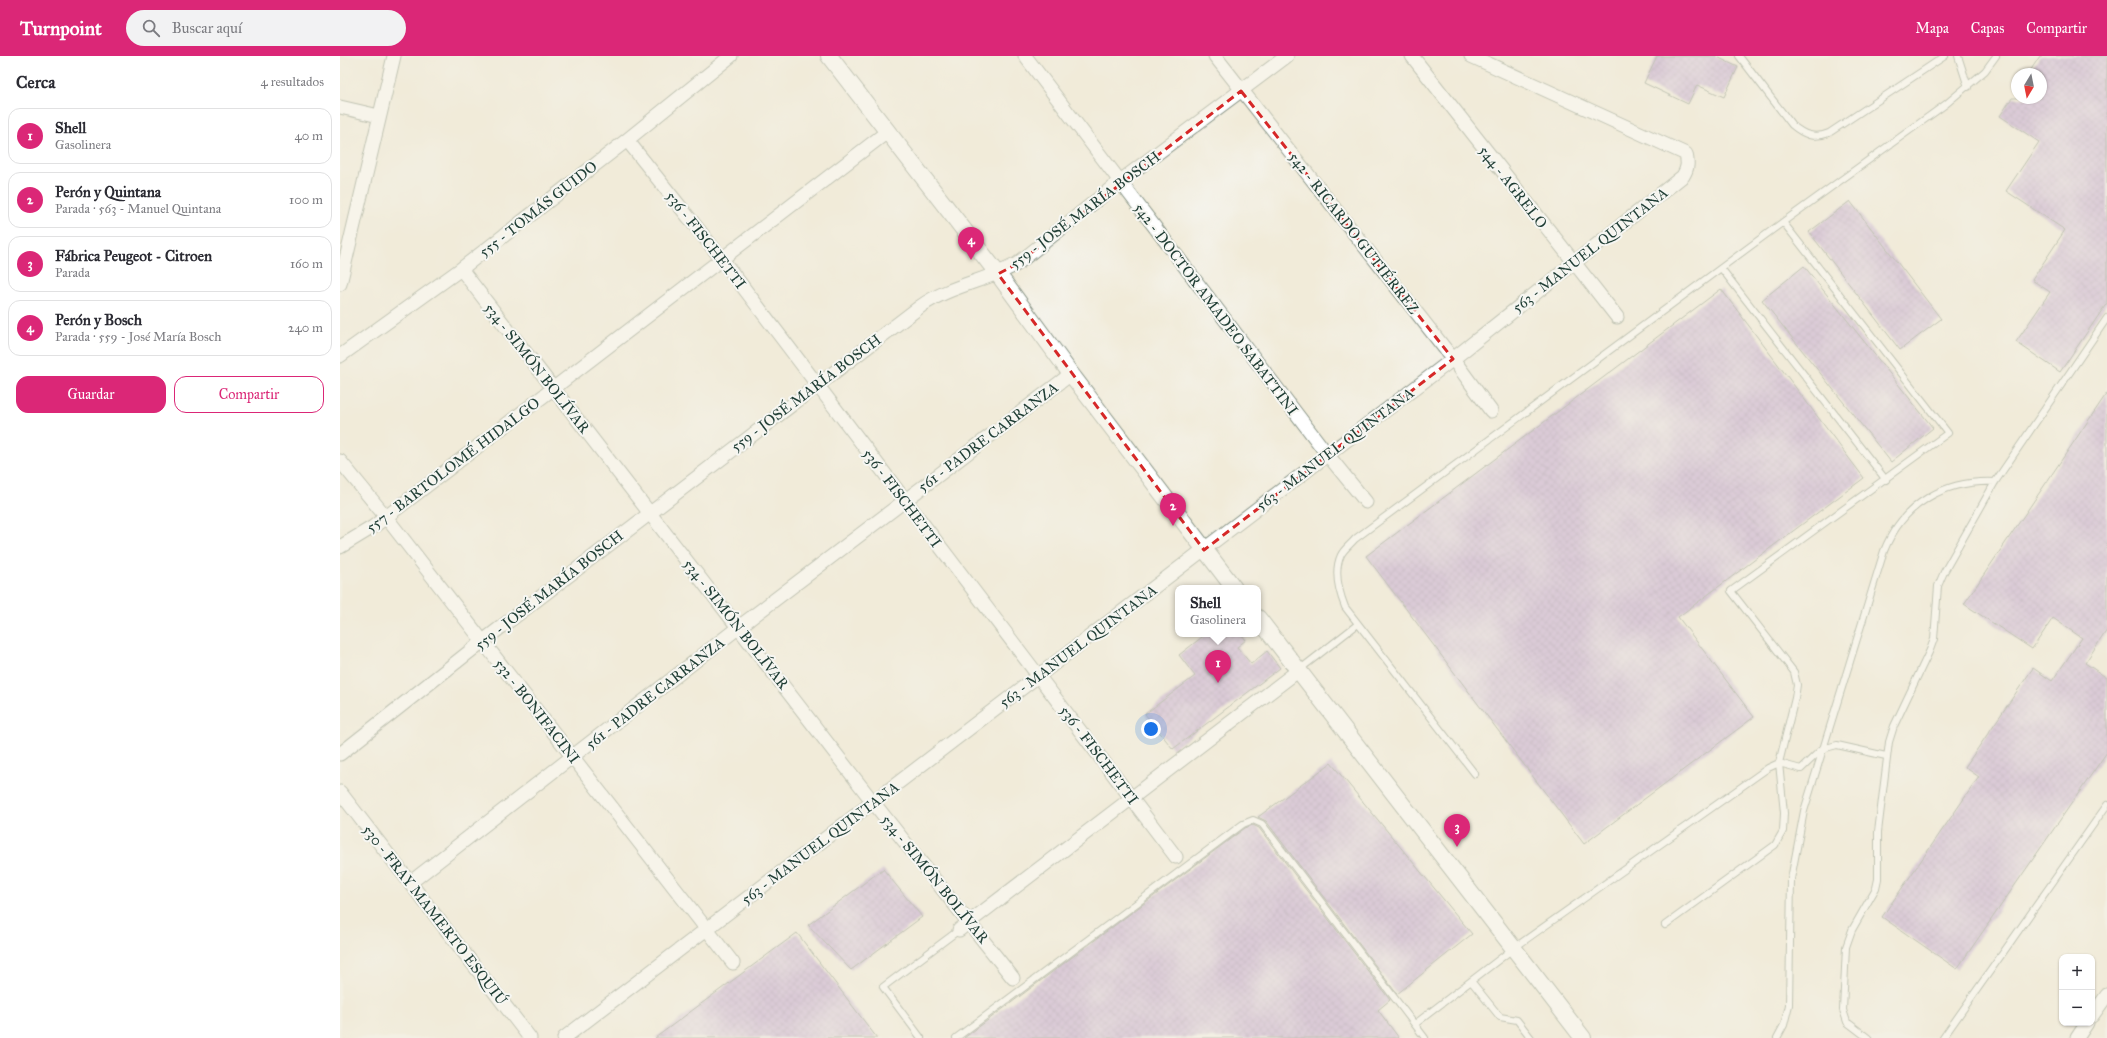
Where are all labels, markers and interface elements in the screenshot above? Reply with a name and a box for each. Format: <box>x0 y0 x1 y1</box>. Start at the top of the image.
search box <box>126 10 406 46</box>
text: Turnpoint <box>20 17 102 40</box>
icon: search <box>140 17 162 39</box>
text: Buscar aquí <box>172 19 242 37</box>
text: Mapa <box>1916 20 1949 37</box>
text: Capas <box>1971 20 2004 37</box>
text: Compartir <box>2026 20 2087 37</box>
north arrow <box>2011 68 2047 104</box>
text: Cerca <box>16 72 55 93</box>
text: 4 resultados <box>261 74 324 90</box>
text: Shell <box>55 119 86 137</box>
text: 1 <box>27 128 33 144</box>
text: 40 m <box>294 128 323 144</box>
text: Gasolinera <box>55 137 111 153</box>
street label: 544 - AGRELO <box>1475 142 1551 232</box>
street label: 559 - JOSÉ MARÍA BOSCH <box>1006 147 1164 273</box>
street label: 542 - RICARDO GUTIÉRREZ <box>1285 148 1424 318</box>
street label: 555 - TOMÁS GUIDO <box>475 156 601 261</box>
text: Perón y Quintana <box>55 183 161 201</box>
street label: 563 - MANUEL QUINTANA <box>1509 184 1671 316</box>
street label: 536 - FISCHETTI <box>662 187 750 293</box>
text: 2 <box>27 192 33 208</box>
text: 100 m <box>289 192 323 208</box>
street label: 542 - DOCTOR AMADEO SABATTINI <box>1130 199 1302 419</box>
text: Parada · 563 - Manuel Quintana <box>55 201 221 217</box>
pin: 4 <box>958 227 984 260</box>
text: Fábrica Peugeot - Citroen <box>55 247 212 265</box>
text: 3 <box>27 256 33 272</box>
text: 160 m <box>290 256 323 272</box>
text: Parada <box>55 265 90 281</box>
street label: 534 - SIMÓN BOLÍVAR <box>481 299 595 437</box>
text: Perón y Bosch <box>55 311 142 329</box>
text: 4 <box>26 320 34 336</box>
text: 240 m <box>288 320 323 336</box>
text: Parada · 559 - José María Bosch <box>55 329 221 345</box>
street label: 559 - JOSÉ MARÍA BOSCH <box>727 330 885 456</box>
button: Guardar <box>16 376 166 413</box>
button: Compartir <box>174 376 324 413</box>
street label: 561 - PADRE CARRANZA <box>914 378 1062 496</box>
street label: 563 - MANUEL QUINTANA <box>1253 384 1417 514</box>
street label: 557 - BARTOLOMÉ HIDALGO <box>362 393 543 536</box>
street label: 536 - FISCHETTI <box>859 445 945 551</box>
pin: 2 <box>1160 493 1186 526</box>
street label: 559 - JOSÉ MARÍA BOSCH <box>471 526 627 654</box>
street label: 534 - SIMÓN BOLÍVAR <box>680 555 794 693</box>
street label: 563 - MANUEL QUINTANA <box>996 581 1160 711</box>
popup <box>1175 585 1261 637</box>
text: Shell <box>1190 594 1221 612</box>
text: Gasolinera <box>1190 612 1246 628</box>
street label: 561 - PADRE CARRANZA <box>582 633 728 753</box>
pin: 1 <box>1205 650 1231 683</box>
street label: 532 - BONIFACINI <box>491 655 583 767</box>
street label: 536 - FISCHETTI <box>1056 702 1142 808</box>
your location <box>1141 719 1161 739</box>
street label: 563 - MANUEL QUINTANA <box>738 778 902 908</box>
street label: 534 - SIMÓN BOLÍVAR <box>878 810 993 947</box>
pin: 3 <box>1444 814 1470 847</box>
street label: 530 - FRAY MAMERTO ESQUIÚ <box>359 821 512 1009</box>
map controls <box>2059 954 2095 1026</box>
button: + <box>2059 954 2095 990</box>
button: − <box>2059 990 2095 1026</box>

